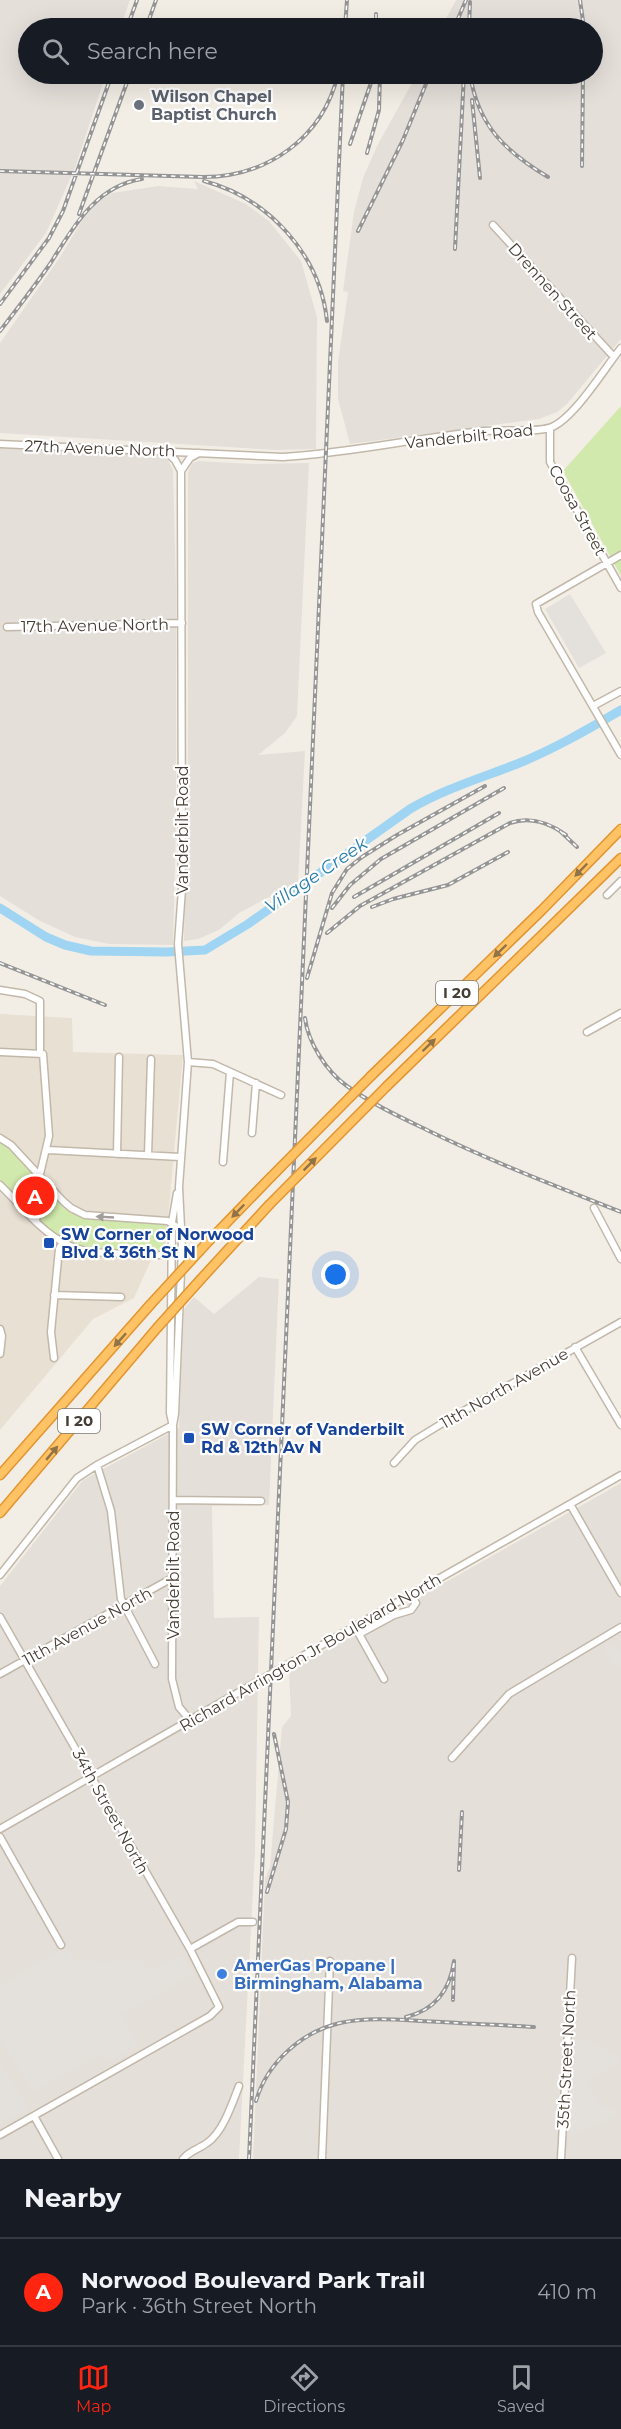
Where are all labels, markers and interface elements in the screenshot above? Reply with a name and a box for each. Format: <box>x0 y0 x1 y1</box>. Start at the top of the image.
search box <box>18 18 603 84</box>
icon: search <box>39 35 72 68</box>
text: Search here <box>87 38 218 65</box>
place label: Wilson Chapel Baptist Church <box>151 87 277 124</box>
marker: Wilson Chapel Baptist Church <box>132 98 146 112</box>
street label: Drennen Street <box>504 239 601 344</box>
street label: Vanderbilt Road <box>404 420 534 453</box>
street label: 27th Avenue North <box>24 436 176 461</box>
street label: Coosa Street <box>545 462 611 559</box>
street label: 17th Avenue North <box>21 615 169 636</box>
street label: Vanderbilt Road <box>173 765 192 895</box>
water label: Village Creek <box>260 832 373 917</box>
one-way arrow <box>575 862 589 876</box>
one-way arrow <box>493 944 508 958</box>
road number: I 20 <box>436 981 478 1005</box>
one-way arrow <box>422 1039 436 1053</box>
one-way arrow <box>303 1156 317 1171</box>
pin: A <box>15 1174 54 1218</box>
one-way arrow <box>231 1204 245 1219</box>
one-way arrow <box>96 1212 115 1221</box>
place label: SW Corner of Norwood Blvd & 36th St N <box>61 1225 254 1262</box>
marker: SW Corner of Norwood Blvd & 36th St N <box>42 1236 56 1250</box>
your location <box>321 1260 350 1289</box>
one-way arrow <box>113 1332 127 1347</box>
street label: 11th North Avenue <box>437 1344 572 1433</box>
road number: I 20 <box>58 1409 100 1433</box>
place label: SW Corner of Vanderbilt Rd & 12th Av N <box>201 1420 405 1457</box>
marker: SW Corner of Vanderbilt Rd & 12th Av N <box>182 1431 196 1445</box>
one-way arrow <box>45 1446 58 1461</box>
street label: Vanderbilt Road <box>164 1510 183 1640</box>
street label: Richard Arrington Jr Boulevard North <box>176 1569 444 1735</box>
street label: 11th Avenue North <box>19 1583 155 1670</box>
street label: 34th Street North <box>68 1745 153 1877</box>
place label: AmerGas Propane | Birmingham, Alabama <box>233 1956 423 1993</box>
marker: AmerGas Propane | Birmingham, Alabama <box>215 1967 229 1981</box>
street label: 35th Street North <box>553 1989 580 2129</box>
text: Nearby <box>24 2182 121 2214</box>
text: Norwood Boulevard Park Trail <box>81 2267 425 2294</box>
text: A <box>36 2280 51 2304</box>
text: 410 m <box>537 2280 597 2304</box>
text: Park · 36th Street North <box>81 2294 317 2318</box>
tab: Map <box>76 2361 111 2416</box>
tab: Directions <box>263 2361 345 2416</box>
tab: Saved <box>497 2361 545 2416</box>

